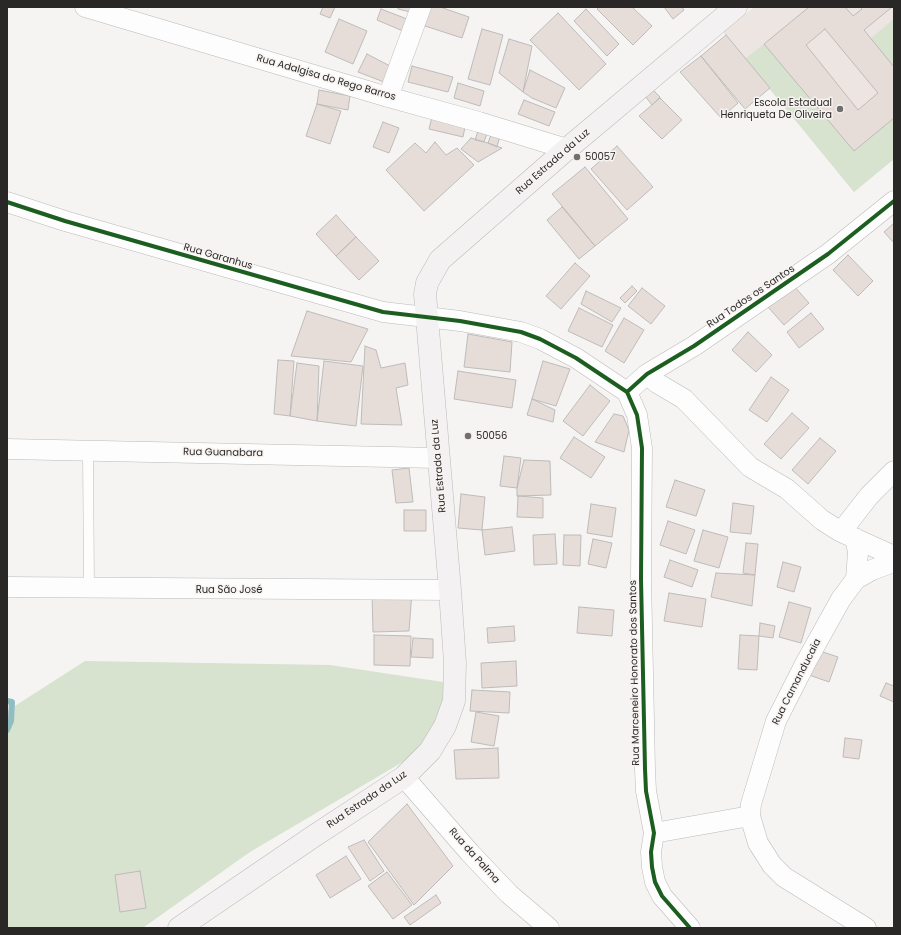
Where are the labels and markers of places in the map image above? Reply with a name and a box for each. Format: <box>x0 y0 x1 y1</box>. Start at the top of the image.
place label: Escola Estadual Henriqueta De Oliveira <box>720 97 832 120</box>
marker: Escola Estadual Henriqueta De Oliveira <box>835 104 845 114</box>
place label: 50057 <box>585 151 616 163</box>
marker: 50057 <box>572 152 582 162</box>
place label: 50056 <box>476 430 507 442</box>
marker: 50056 <box>463 431 473 441</box>

